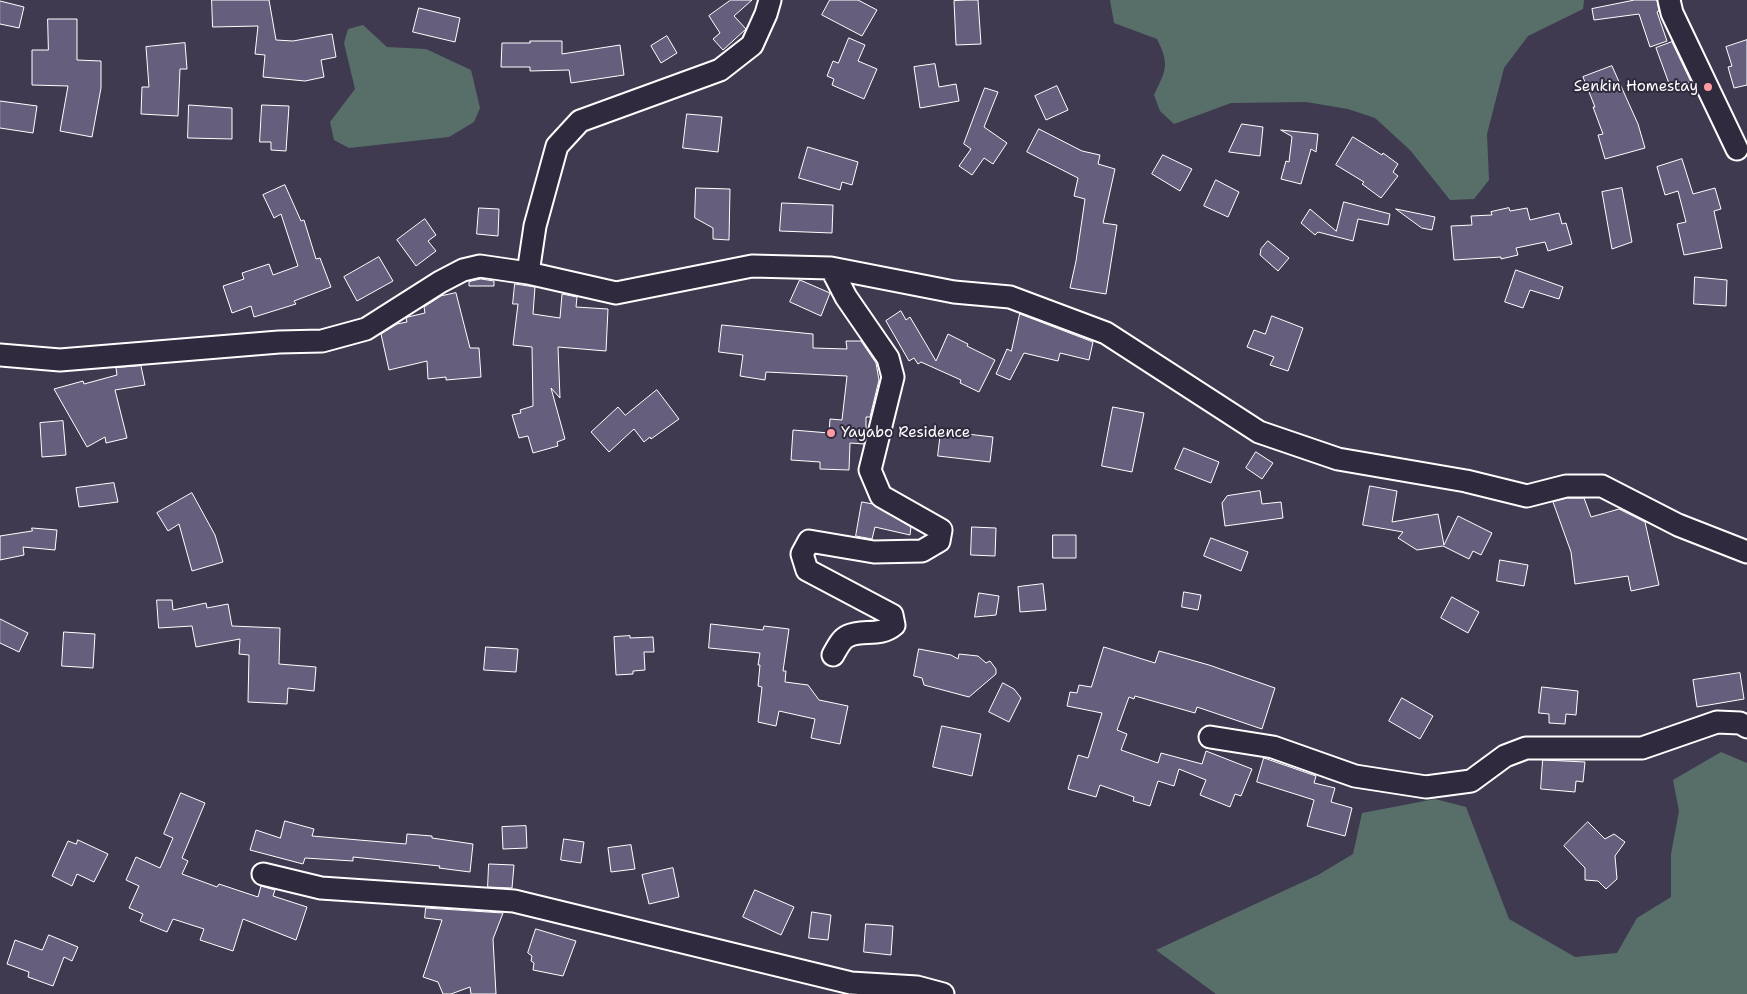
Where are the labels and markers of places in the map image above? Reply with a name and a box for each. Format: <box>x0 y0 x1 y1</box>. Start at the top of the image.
place label: Senkin Homestay <box>1574 78 1698 96</box>
marker: Senkin Homestay <box>1702 81 1714 93</box>
place label: Yayabo Residence <box>841 424 970 442</box>
marker: Yayabo Residence <box>825 427 837 439</box>

